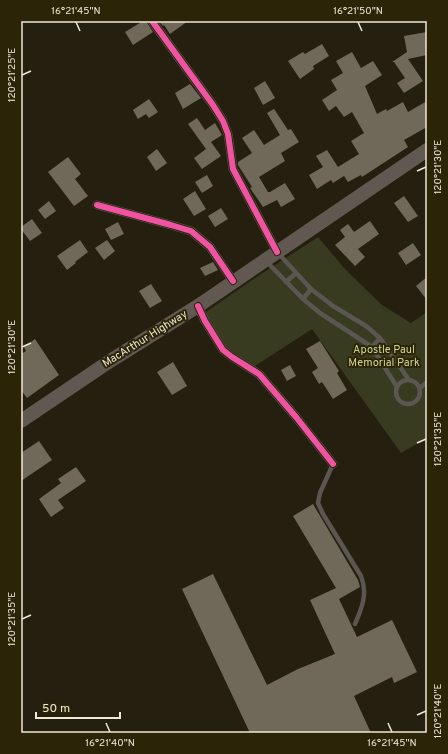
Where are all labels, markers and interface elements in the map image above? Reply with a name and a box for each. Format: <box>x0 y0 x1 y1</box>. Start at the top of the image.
text: 16°21'45"N <box>51 5 101 18</box>
text: 16°21'50"N <box>333 5 383 18</box>
text: 120°21'25"E <box>6 48 19 102</box>
text: 120°21'30"E <box>432 140 445 194</box>
street label: MacArthur Highway <box>100 307 190 371</box>
text: 120°21'30"E <box>6 320 19 374</box>
park label: Apostle Paul Memorial Park <box>348 343 420 370</box>
text: 120°21'35"E <box>432 412 445 466</box>
text: 120°21'35"E <box>6 592 19 646</box>
text: 120°21'40"E <box>432 683 445 739</box>
scale bar <box>36 694 120 720</box>
text: 50 m <box>42 701 70 717</box>
text: 16°21'40"N <box>85 737 135 750</box>
text: 16°21'45"N <box>367 737 417 750</box>

